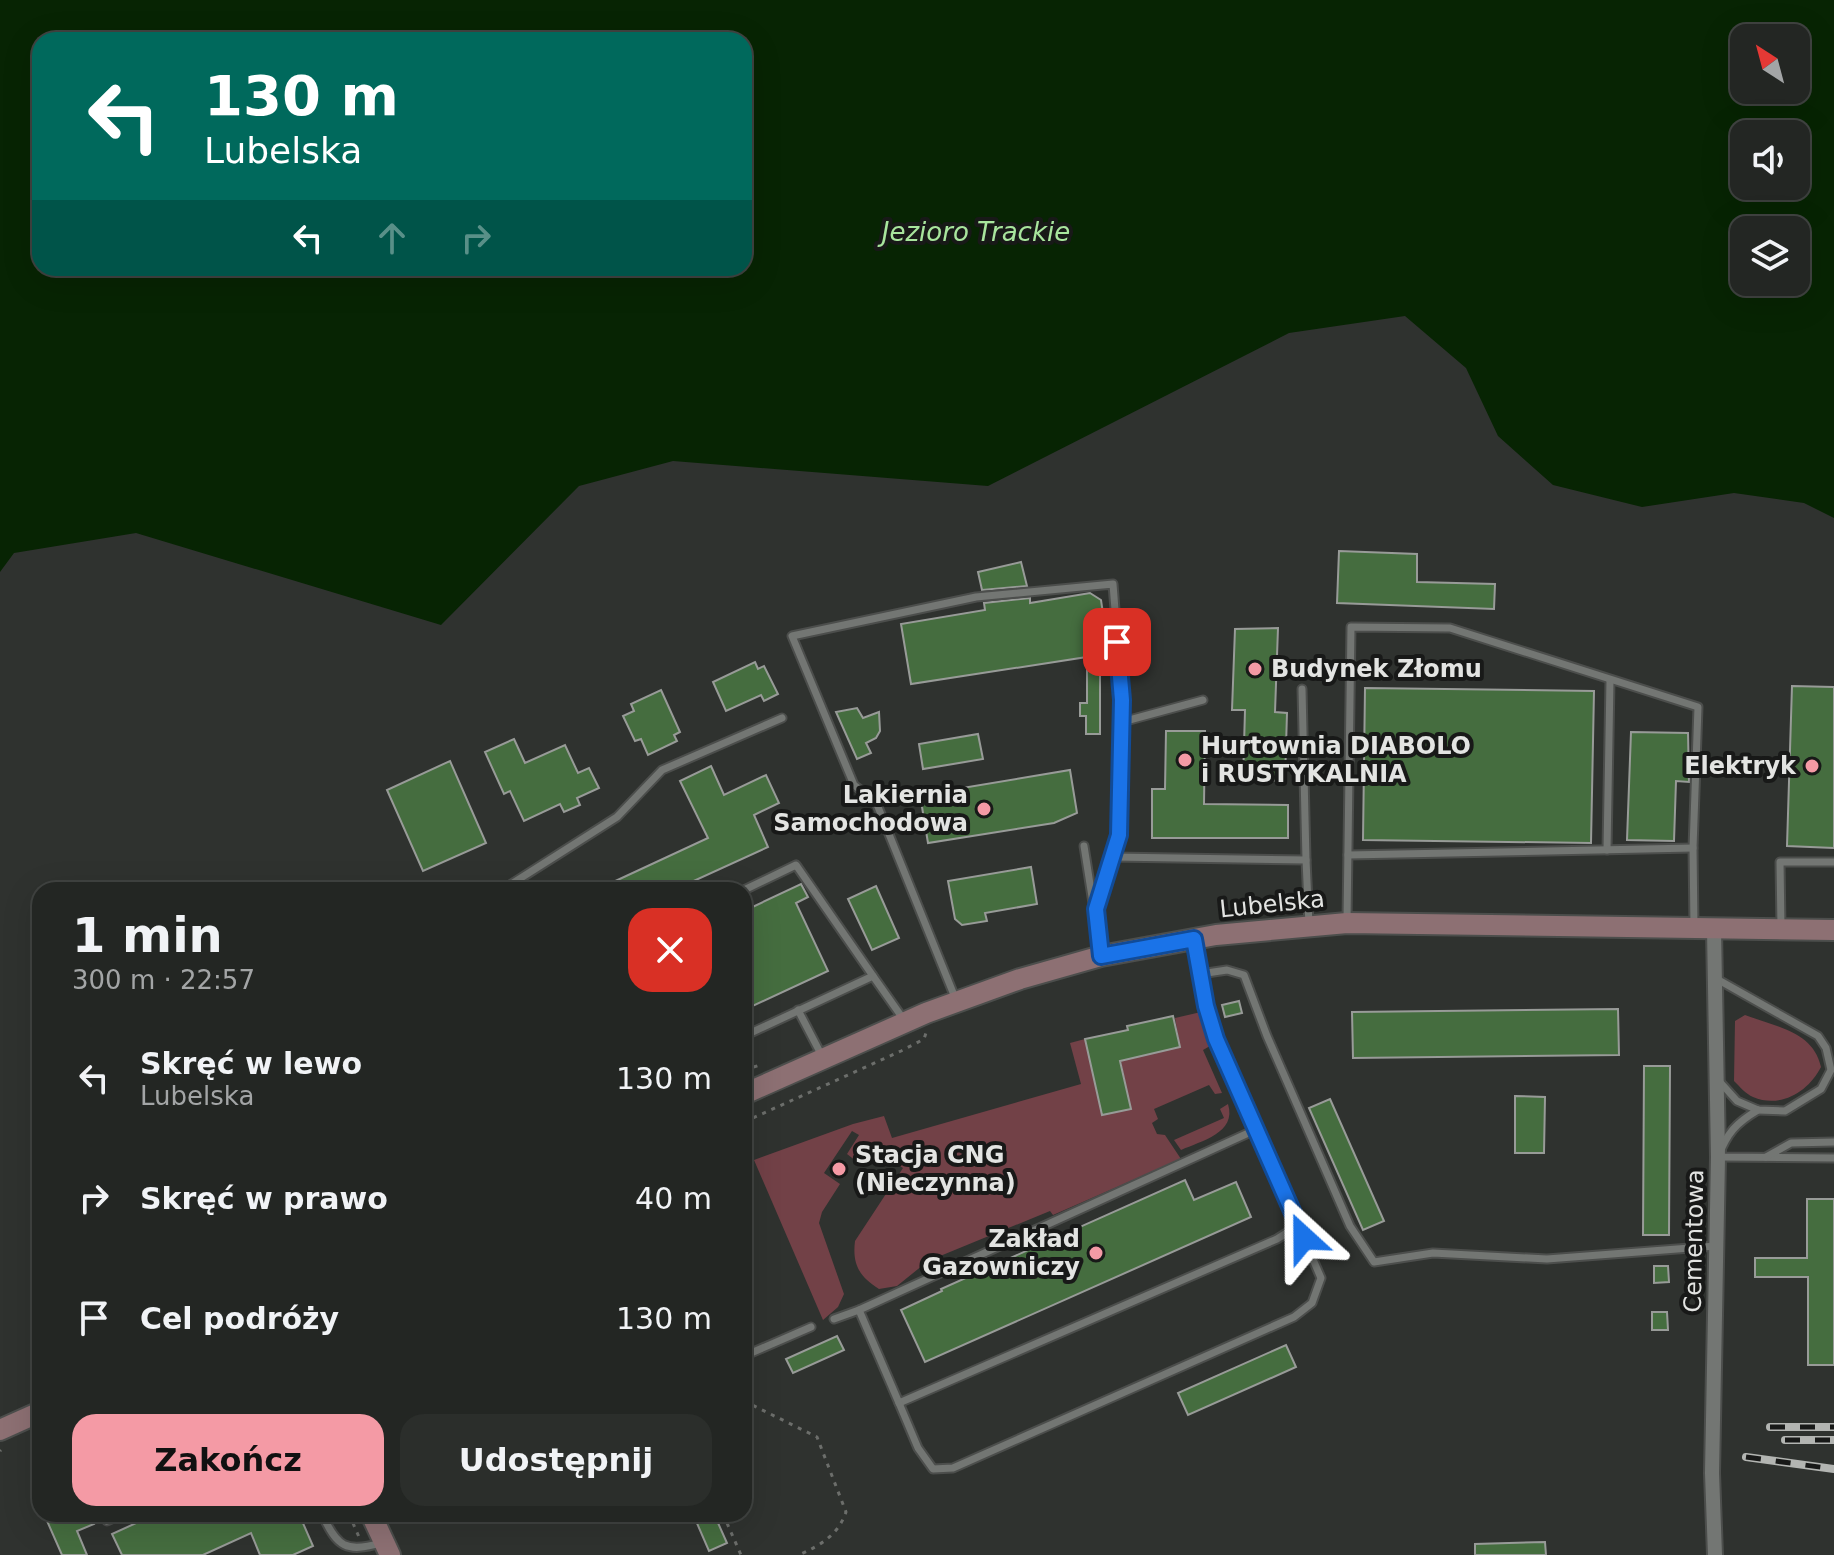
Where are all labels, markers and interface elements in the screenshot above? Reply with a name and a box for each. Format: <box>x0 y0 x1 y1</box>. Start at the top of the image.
north arrow <box>1730 24 1810 104</box>
map controls <box>1730 24 1810 296</box>
text: 130 m <box>204 63 399 128</box>
icon: left <box>72 64 176 168</box>
button: sound <box>1730 120 1810 200</box>
text: Lubelska <box>204 130 362 171</box>
icon: left <box>286 216 330 260</box>
icon: ahead <box>370 216 414 260</box>
icon: right <box>454 216 498 260</box>
button: layers <box>1730 216 1810 296</box>
water label: Jezioro Trackie <box>877 217 1070 247</box>
pin <box>1083 608 1151 676</box>
icon: arrive <box>1095 620 1139 664</box>
place label: Budynek Złomu <box>1271 655 1482 683</box>
marker: Budynek Złomu <box>1246 660 1264 678</box>
place label: Hurtownia DIABOLO i RUSTYKALNIA <box>1201 732 1471 788</box>
marker: Hurtownia DIABOLO i RUSTYKALNIA <box>1176 751 1194 769</box>
place label: Elektryk <box>1684 752 1797 780</box>
marker: Elektryk <box>1803 757 1821 775</box>
place label: Lakiernia Samochodowa <box>773 781 968 837</box>
marker: Lakiernia Samochodowa <box>975 800 993 818</box>
street label: Lubelska <box>1218 885 1326 923</box>
text: 1 min <box>72 907 223 963</box>
button: close <box>628 908 712 992</box>
text: 300 m · 22:57 <box>72 965 255 995</box>
text: Skręć w lewo <box>140 1046 362 1081</box>
icon: left <box>72 1056 116 1100</box>
text: 130 m <box>616 1061 712 1096</box>
text: Lubelska <box>140 1081 254 1111</box>
place label: Stacja CNG (Nieczynna) <box>855 1141 1016 1197</box>
marker: Stacja CNG (Nieczynna) <box>830 1160 848 1178</box>
street label: Cementowa <box>1679 1169 1709 1313</box>
icon: right <box>72 1176 116 1220</box>
text: Skręć w prawo <box>140 1181 388 1216</box>
text: 40 m <box>635 1181 712 1216</box>
position arrow <box>1262 1196 1346 1280</box>
place label: Zakład Gazowniczy <box>922 1225 1080 1281</box>
marker: Zakład Gazowniczy <box>1087 1244 1105 1262</box>
icon: arrive <box>72 1296 116 1340</box>
text: Cel podróży <box>140 1301 339 1336</box>
text: 130 m <box>616 1301 712 1336</box>
button: Zakończ <box>72 1414 384 1506</box>
button: Udostępnij <box>400 1414 712 1506</box>

